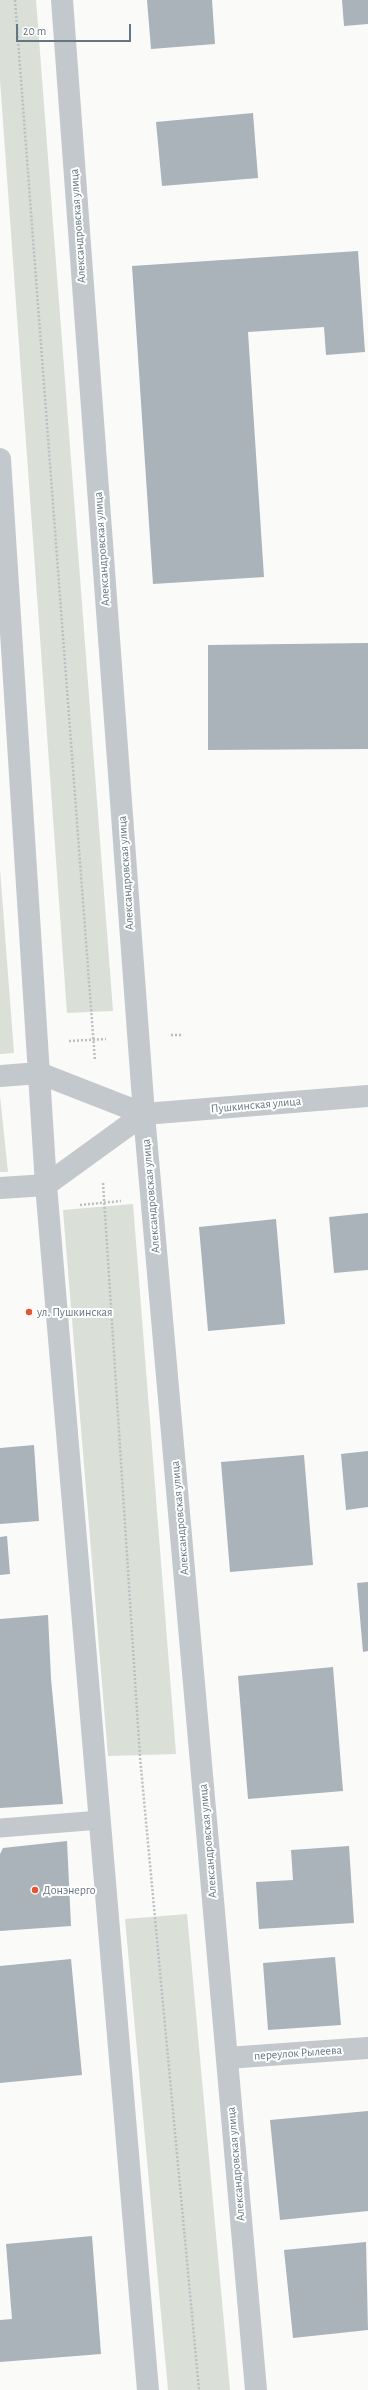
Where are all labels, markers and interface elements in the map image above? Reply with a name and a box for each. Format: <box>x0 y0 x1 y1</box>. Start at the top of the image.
scale bar <box>18 16 133 42</box>
text: 20 m <box>23 25 46 37</box>
street label: Александровская улица <box>67 168 89 284</box>
street label: Александровская улица <box>91 491 113 607</box>
street label: Александровская улица <box>115 815 137 931</box>
street label: Пушкинская улица <box>210 1094 302 1116</box>
street label: Александровская улица <box>139 1138 163 1254</box>
place label: ул. Пушкинская <box>37 1305 112 1319</box>
marker: ул. Пушкинская <box>24 1307 34 1317</box>
street label: Александровская улица <box>168 1460 192 1576</box>
street label: Александровская улица <box>196 1783 220 1899</box>
place label: Донэнерго <box>43 1883 96 1897</box>
marker: Донэнерго <box>30 1885 40 1895</box>
street label: переулок Рылеева <box>253 2043 343 2063</box>
street label: Александровская улица <box>224 2106 248 2222</box>

